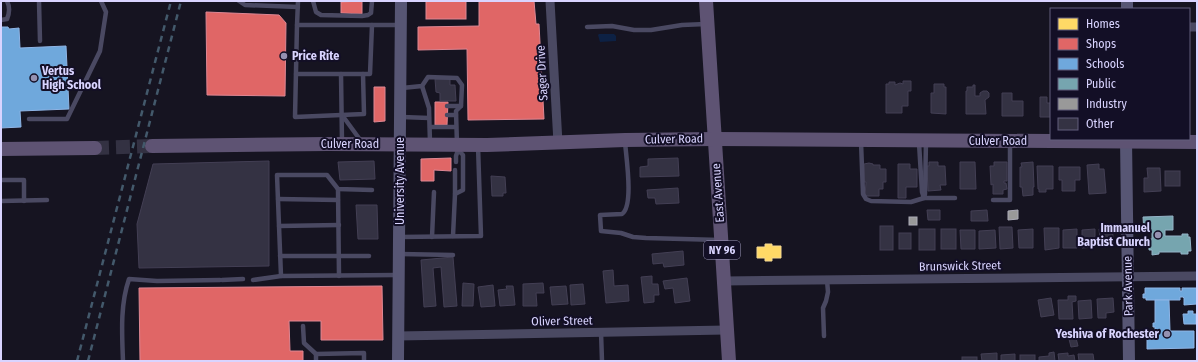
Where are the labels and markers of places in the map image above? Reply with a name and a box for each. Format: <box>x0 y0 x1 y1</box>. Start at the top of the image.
place label: Price Rite <box>292 49 339 63</box>
marker: Price Rite <box>279 51 289 61</box>
place label: Vertus High School <box>41 64 102 92</box>
marker: Vertus High School <box>29 73 39 83</box>
place label: Immanuel Baptist Church <box>1077 221 1151 249</box>
marker: Immanuel Baptist Church <box>1153 230 1163 240</box>
place label: Yeshiva of Rochester <box>1055 327 1160 341</box>
marker: Yeshiva of Rochester <box>1162 329 1172 339</box>

